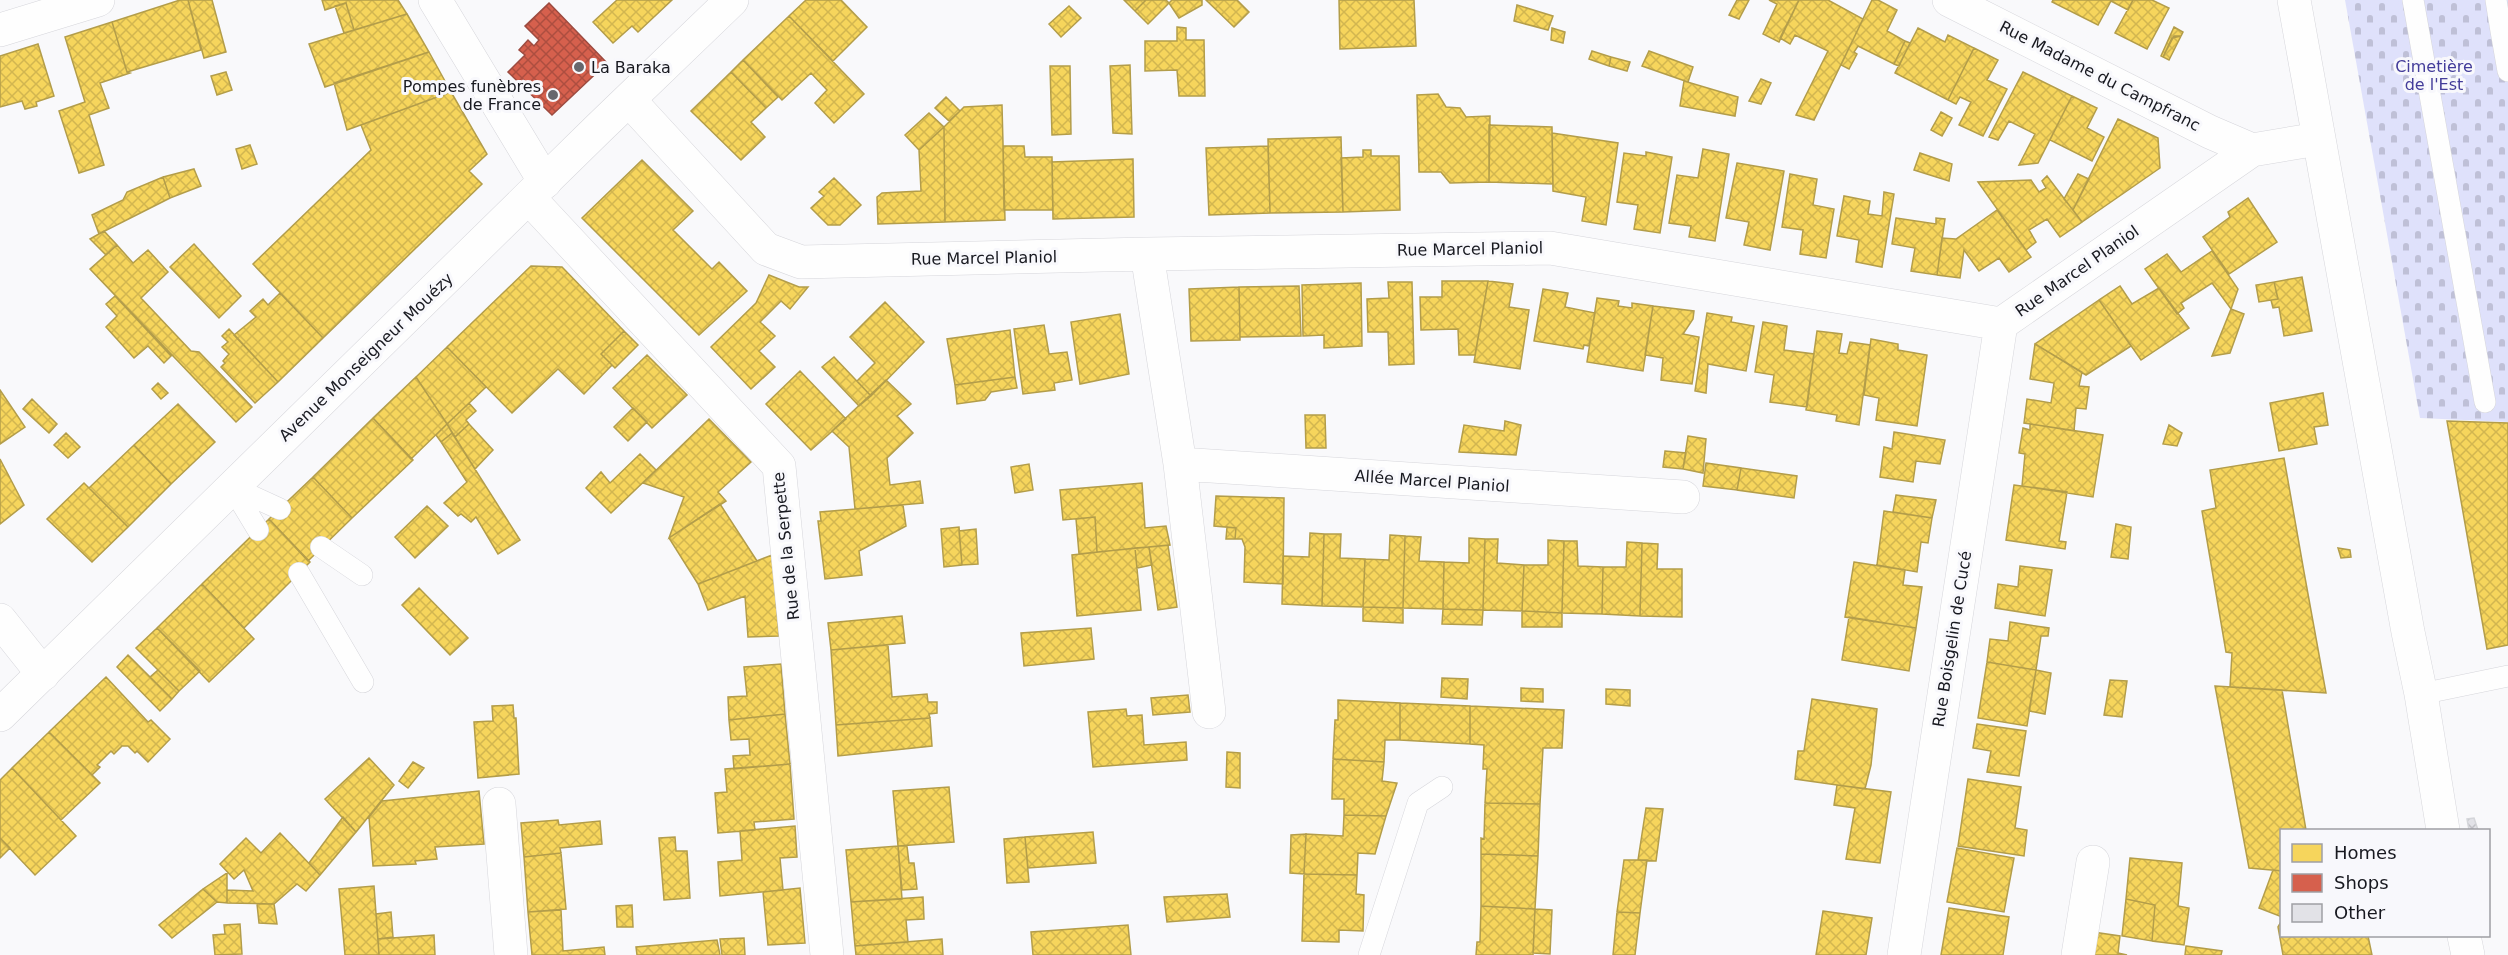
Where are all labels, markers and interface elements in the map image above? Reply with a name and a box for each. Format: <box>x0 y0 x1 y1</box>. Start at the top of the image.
street label: Rue Madame du Campfranc <box>1997 17 2203 135</box>
park label: Cimetière de l'Est <box>2395 57 2473 94</box>
place label: La Baraka <box>591 58 671 77</box>
marker: La Baraka <box>572 60 586 74</box>
place label: Pompes funèbres de France <box>403 77 541 114</box>
marker: Pompes funèbres de France <box>546 88 560 102</box>
street label: Rue Marcel Planiol <box>2012 221 2142 321</box>
street label: Rue Marcel Planiol <box>1397 238 1543 260</box>
street label: Rue Marcel Planiol <box>911 247 1057 269</box>
street label: Avenue Monseigneur Mouézy <box>275 269 457 445</box>
street label: Allée Marcel Planiol <box>1354 466 1510 496</box>
street label: Rue de la Serpette <box>769 471 803 621</box>
street label: Rue Boisgelin de Cucé <box>1929 550 1975 728</box>
legend <box>2280 829 2490 937</box>
text: Homes <box>2334 842 2397 863</box>
text: Shops <box>2334 872 2389 893</box>
text: Other <box>2334 902 2386 923</box>

